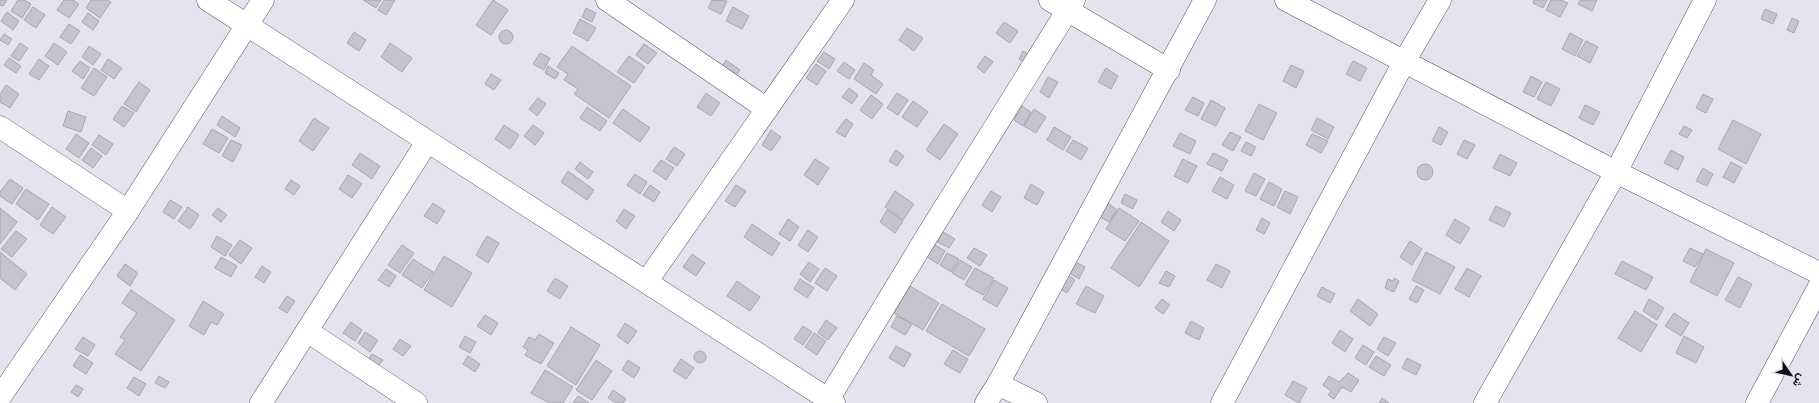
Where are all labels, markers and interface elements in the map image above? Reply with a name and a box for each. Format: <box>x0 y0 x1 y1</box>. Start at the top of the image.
north arrow <box>1771 355 1811 395</box>
text: ش <box>1790 371 1808 389</box>

